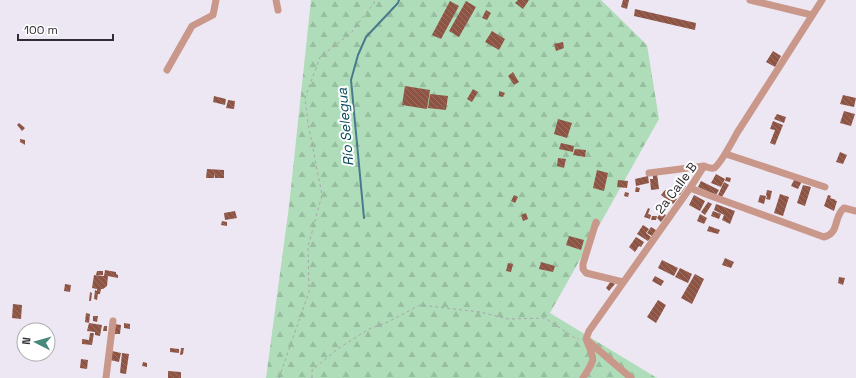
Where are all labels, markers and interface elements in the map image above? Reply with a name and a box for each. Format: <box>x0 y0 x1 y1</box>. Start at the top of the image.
scale bar <box>18 16 113 42</box>
text: 100 m <box>24 22 58 38</box>
water label: Río Selegua <box>333 86 357 167</box>
street label: 2a Calle B <box>651 159 701 217</box>
north arrow <box>16 322 56 362</box>
text: N <box>19 337 33 345</box>

